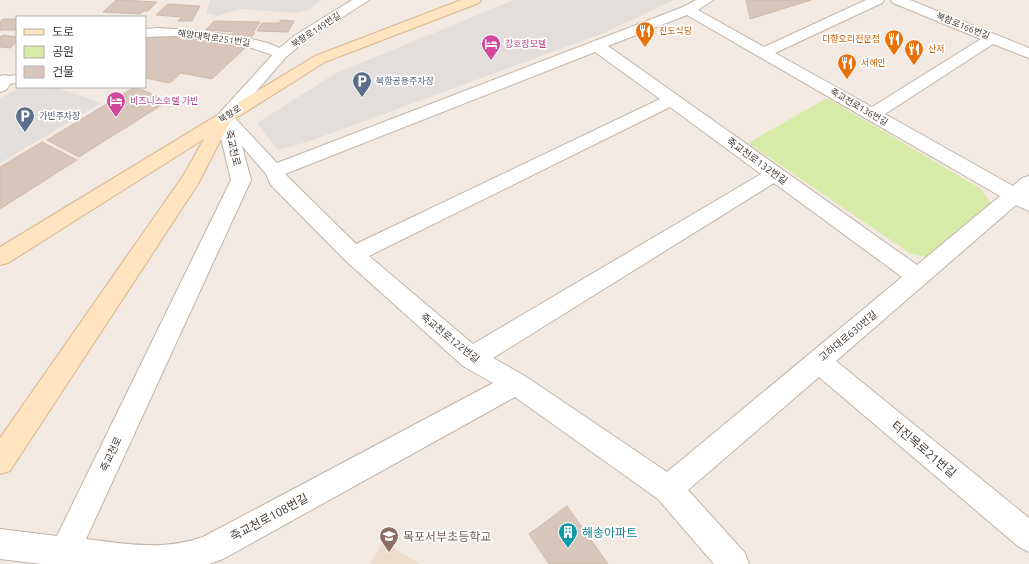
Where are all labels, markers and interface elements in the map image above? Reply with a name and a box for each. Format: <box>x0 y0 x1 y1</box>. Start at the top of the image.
street label: 북항로149번길 <box>290 10 342 50</box>
street label: 북항로166번길 <box>935 11 991 41</box>
legend <box>16 16 146 88</box>
restaurant icon: 진도식당 <box>634 20 656 48</box>
text: 도로 <box>52 25 74 38</box>
place label: 진도식당 <box>659 26 693 36</box>
street label: 해양대학로251번길 <box>177 27 251 48</box>
restaurant icon: 다향오리전문점 <box>883 28 905 56</box>
hotel icon: 강호장모텔 <box>480 33 502 61</box>
place label: 다향오리전문점 <box>822 34 880 44</box>
restaurant icon: 산저 <box>903 38 925 66</box>
place label: 강호장모텔 <box>505 39 546 49</box>
place label: 산저 <box>928 44 945 54</box>
text: 공원 <box>52 45 74 58</box>
restaurant icon: 서해안 <box>836 52 858 80</box>
place label: 서해안 <box>861 58 886 68</box>
text: 건물 <box>52 65 74 78</box>
parking icon: 북항공용주차장 <box>351 70 373 98</box>
place label: 북항공용주차장 <box>376 76 434 86</box>
street label: 죽교천로136번길 <box>828 86 890 128</box>
hotel icon: 비즈니스호텔 가빈 <box>105 90 127 118</box>
place label: 비즈니스호텔 가빈 <box>130 96 198 106</box>
street label: 북항로 <box>217 103 243 125</box>
parking icon: 가빈주차장 <box>14 105 36 133</box>
place label: 가빈주차장 <box>39 111 80 121</box>
street label: 죽교천로 <box>223 129 243 167</box>
street label: 죽교천로132번길 <box>725 135 789 187</box>
street label: 고하대로630번길 <box>817 309 879 363</box>
street label: 죽교천로122번길 <box>419 311 481 365</box>
street label: 터진목로21번길 <box>889 418 959 480</box>
street label: 죽교천로 <box>98 435 124 473</box>
street label: 죽교천로108번길 <box>228 491 310 543</box>
building icon: 해송아파트 <box>557 521 579 549</box>
school or university icon: 목포서부초등학교 <box>378 525 400 553</box>
place label: 해송아파트 <box>582 526 637 539</box>
place label: 목포서부초등학교 <box>403 530 491 543</box>

